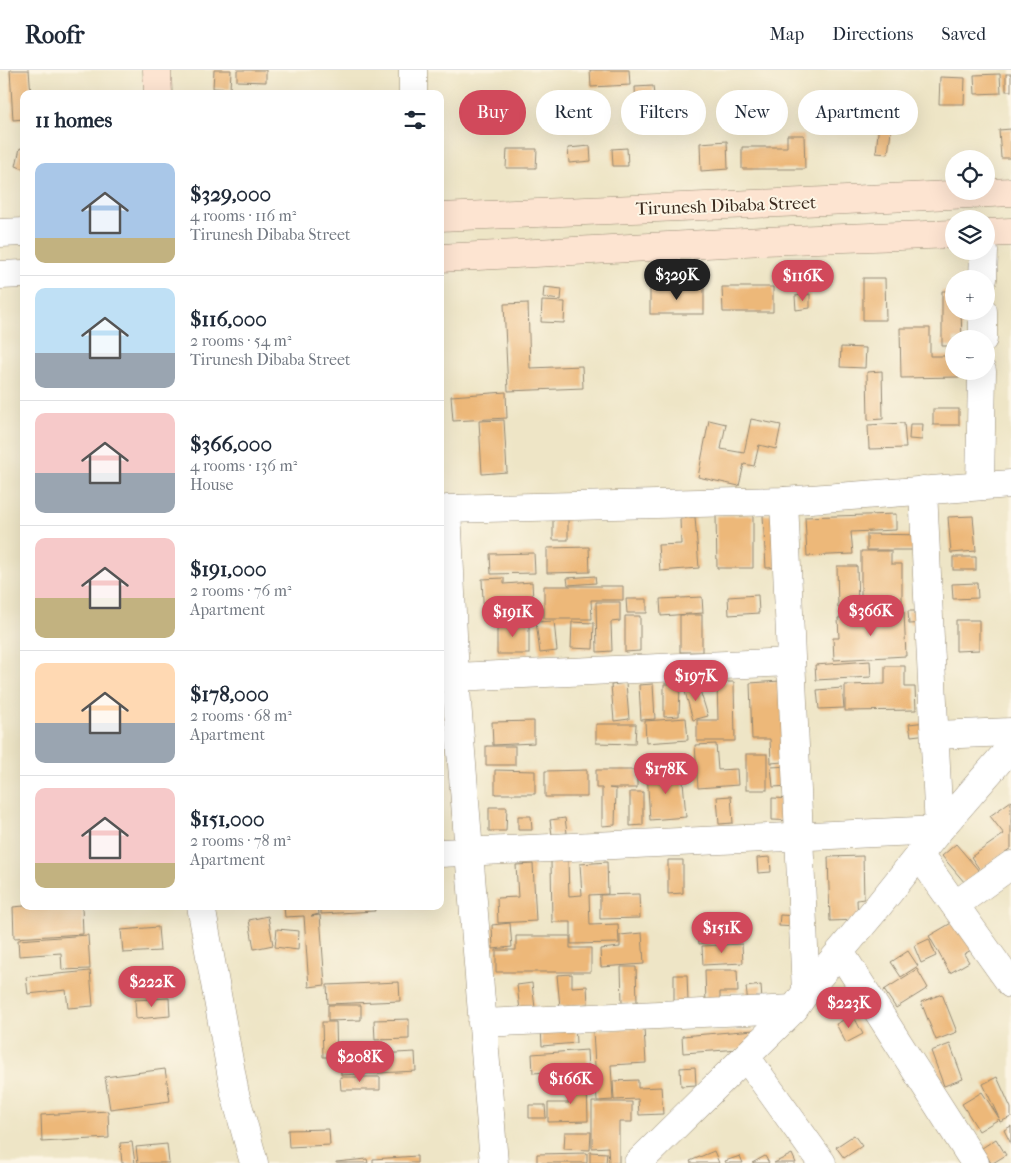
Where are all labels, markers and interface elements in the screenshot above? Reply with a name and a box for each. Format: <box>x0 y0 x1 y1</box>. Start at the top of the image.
text: Roofr <box>25 21 84 49</box>
text: Map <box>770 24 804 45</box>
text: Directions <box>832 24 913 45</box>
text: Saved <box>941 24 986 45</box>
chip: Buy <box>459 90 526 135</box>
chip: Rent <box>536 90 611 135</box>
chip: Filters <box>621 90 706 135</box>
chip: New <box>716 90 788 135</box>
chip: Apartment <box>798 90 918 135</box>
icon: filters <box>401 106 429 134</box>
text: 11 homes <box>35 108 112 132</box>
map controls <box>945 150 995 380</box>
button: locate <box>945 150 995 200</box>
text: $329,000 <box>190 182 271 206</box>
icon: home <box>75 183 135 243</box>
street label: Tirunesh Dibaba Street <box>635 192 817 220</box>
text: 4 rooms · 116 m² <box>190 206 296 225</box>
button: layers <box>945 210 995 260</box>
text: Tirunesh Dibaba Street <box>190 225 351 244</box>
pin: $329K <box>642 258 712 301</box>
pin: $116K <box>768 260 838 302</box>
text: $329K <box>655 265 699 284</box>
text: $116K <box>783 266 823 285</box>
button: + <box>945 270 995 320</box>
text: $116,000 <box>190 307 267 331</box>
icon: home <box>75 308 135 368</box>
button: − <box>945 330 995 380</box>
text: 2 rooms · 54 m² <box>190 331 291 350</box>
text: Tirunesh Dibaba Street <box>190 350 351 369</box>
text: $366,000 <box>190 432 272 456</box>
icon: home <box>75 433 135 493</box>
text: 4 rooms · 136 m² <box>190 456 297 475</box>
text: House <box>190 475 233 494</box>
text: $191,000 <box>190 557 267 581</box>
icon: home <box>75 558 135 618</box>
text: 2 rooms · 76 m² <box>190 581 291 600</box>
pin: $366K <box>836 594 906 637</box>
pin: $191K <box>478 596 548 638</box>
text: Apartment <box>190 600 265 619</box>
text: $366K <box>849 601 893 620</box>
text: $191K <box>493 602 533 621</box>
pin: $197K <box>661 660 731 702</box>
text: $197K <box>675 666 717 685</box>
text: $178,000 <box>190 682 269 706</box>
icon: home <box>75 683 135 743</box>
text: 2 rooms · 68 m² <box>190 706 292 725</box>
text: Apartment <box>190 725 265 744</box>
pin: $178K <box>631 752 701 795</box>
text: $178K <box>645 759 687 778</box>
text: $151,000 <box>190 807 265 831</box>
icon: home <box>75 808 135 868</box>
text: 2 rooms · 78 m² <box>190 831 291 850</box>
text: Apartment <box>190 850 265 869</box>
pin: $151K <box>687 912 757 954</box>
text: $151K <box>703 918 741 937</box>
pin: $222K <box>117 966 187 1008</box>
text: $222K <box>129 972 175 991</box>
pin: $223K <box>814 986 884 1029</box>
text: $223K <box>827 993 871 1012</box>
pin: $208K <box>325 1040 395 1083</box>
text: $208K <box>337 1047 383 1066</box>
pin: $166K <box>536 1062 606 1105</box>
text: $166K <box>549 1069 593 1088</box>

